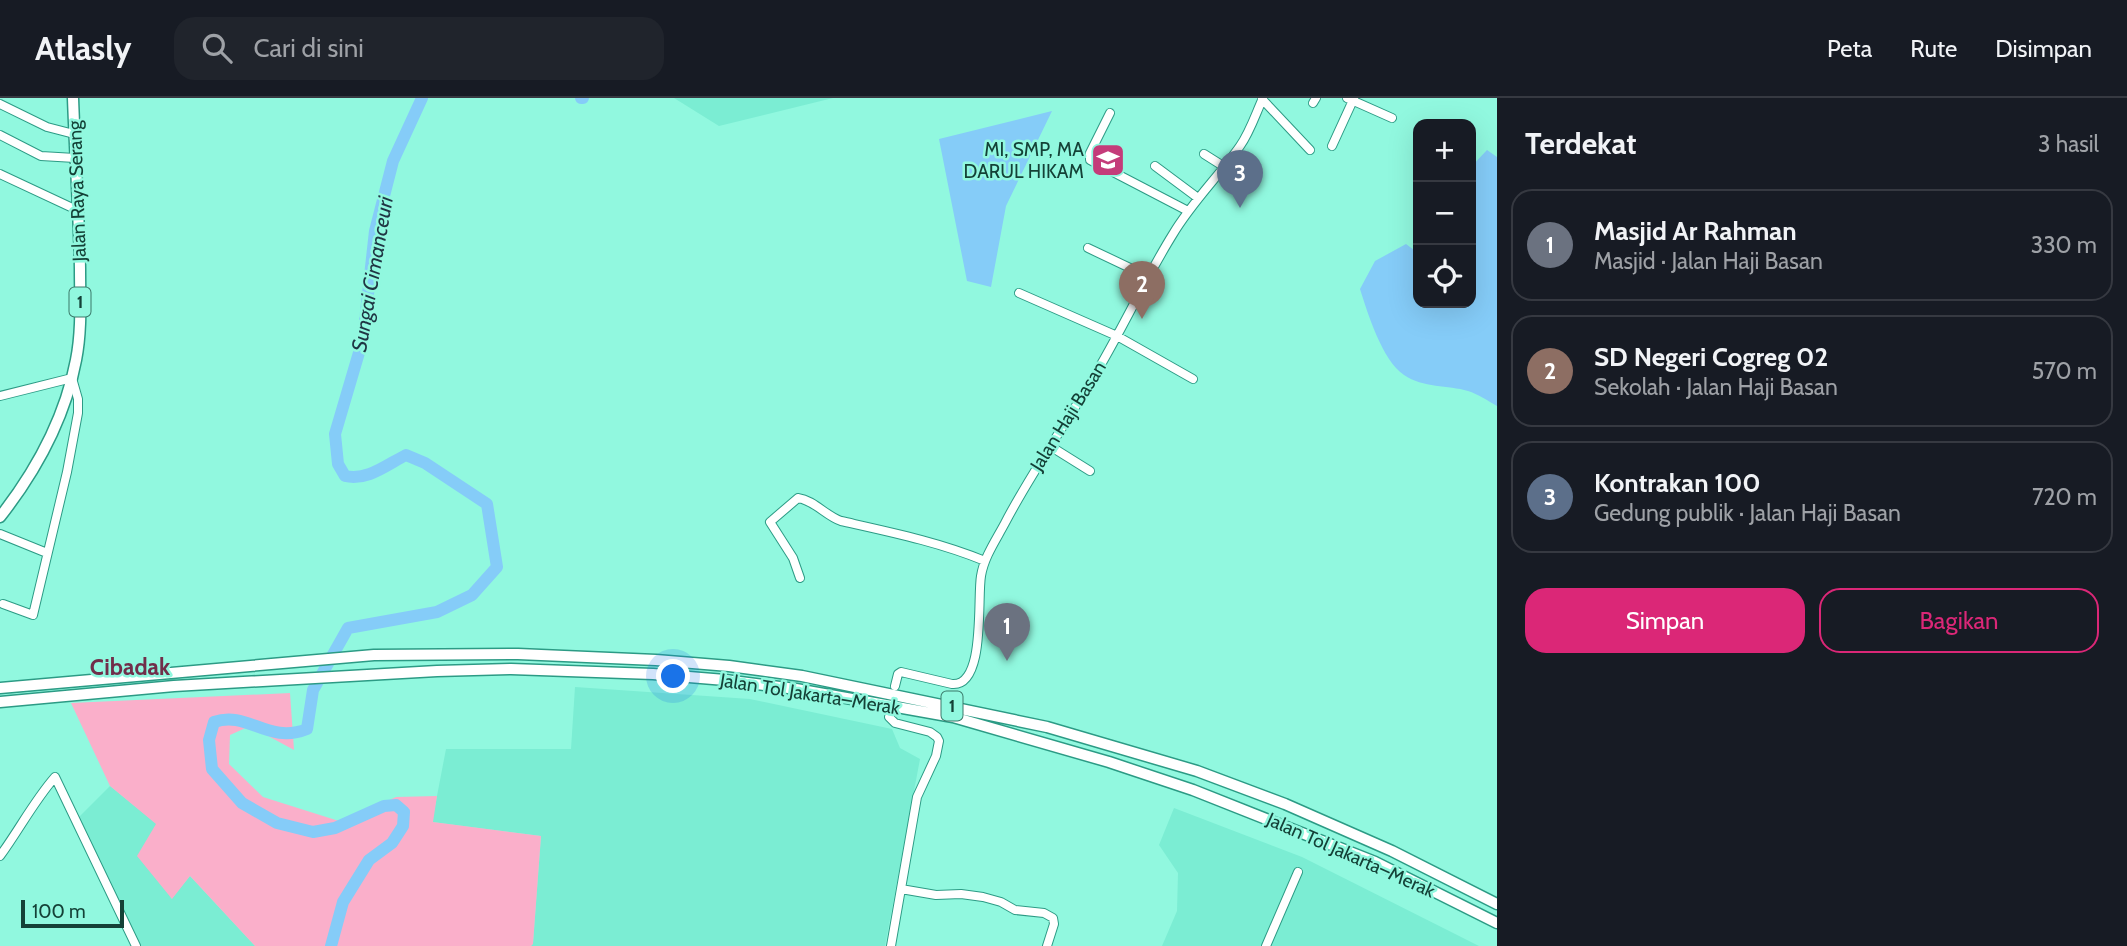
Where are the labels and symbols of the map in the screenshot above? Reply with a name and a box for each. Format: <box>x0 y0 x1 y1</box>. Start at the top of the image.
street label: Jalan Raya Serang <box>63 120 91 263</box>
place label: MI, SMP, MA DARUL HIKAM <box>964 138 1084 183</box>
school or university icon: MI, SMP, MA DARUL HIKAM <box>1089 141 1127 179</box>
pin: 3 <box>1217 150 1263 208</box>
water label: Sungai Cimanceuri <box>346 194 398 354</box>
pin: 2 <box>1119 261 1165 319</box>
road number: 1 <box>70 288 90 316</box>
street label: Jalan Haji Basan <box>1025 357 1111 476</box>
pin: 1 <box>984 603 1030 661</box>
district label: Cibadak <box>90 653 171 681</box>
your location <box>656 659 690 693</box>
street label: Jalan Tol Jakarta–Merak <box>717 668 902 720</box>
road number: 1 <box>942 692 962 720</box>
street label: Jalan Tol Jakarta–Merak <box>1262 807 1439 903</box>
scale bar <box>21 897 124 929</box>

